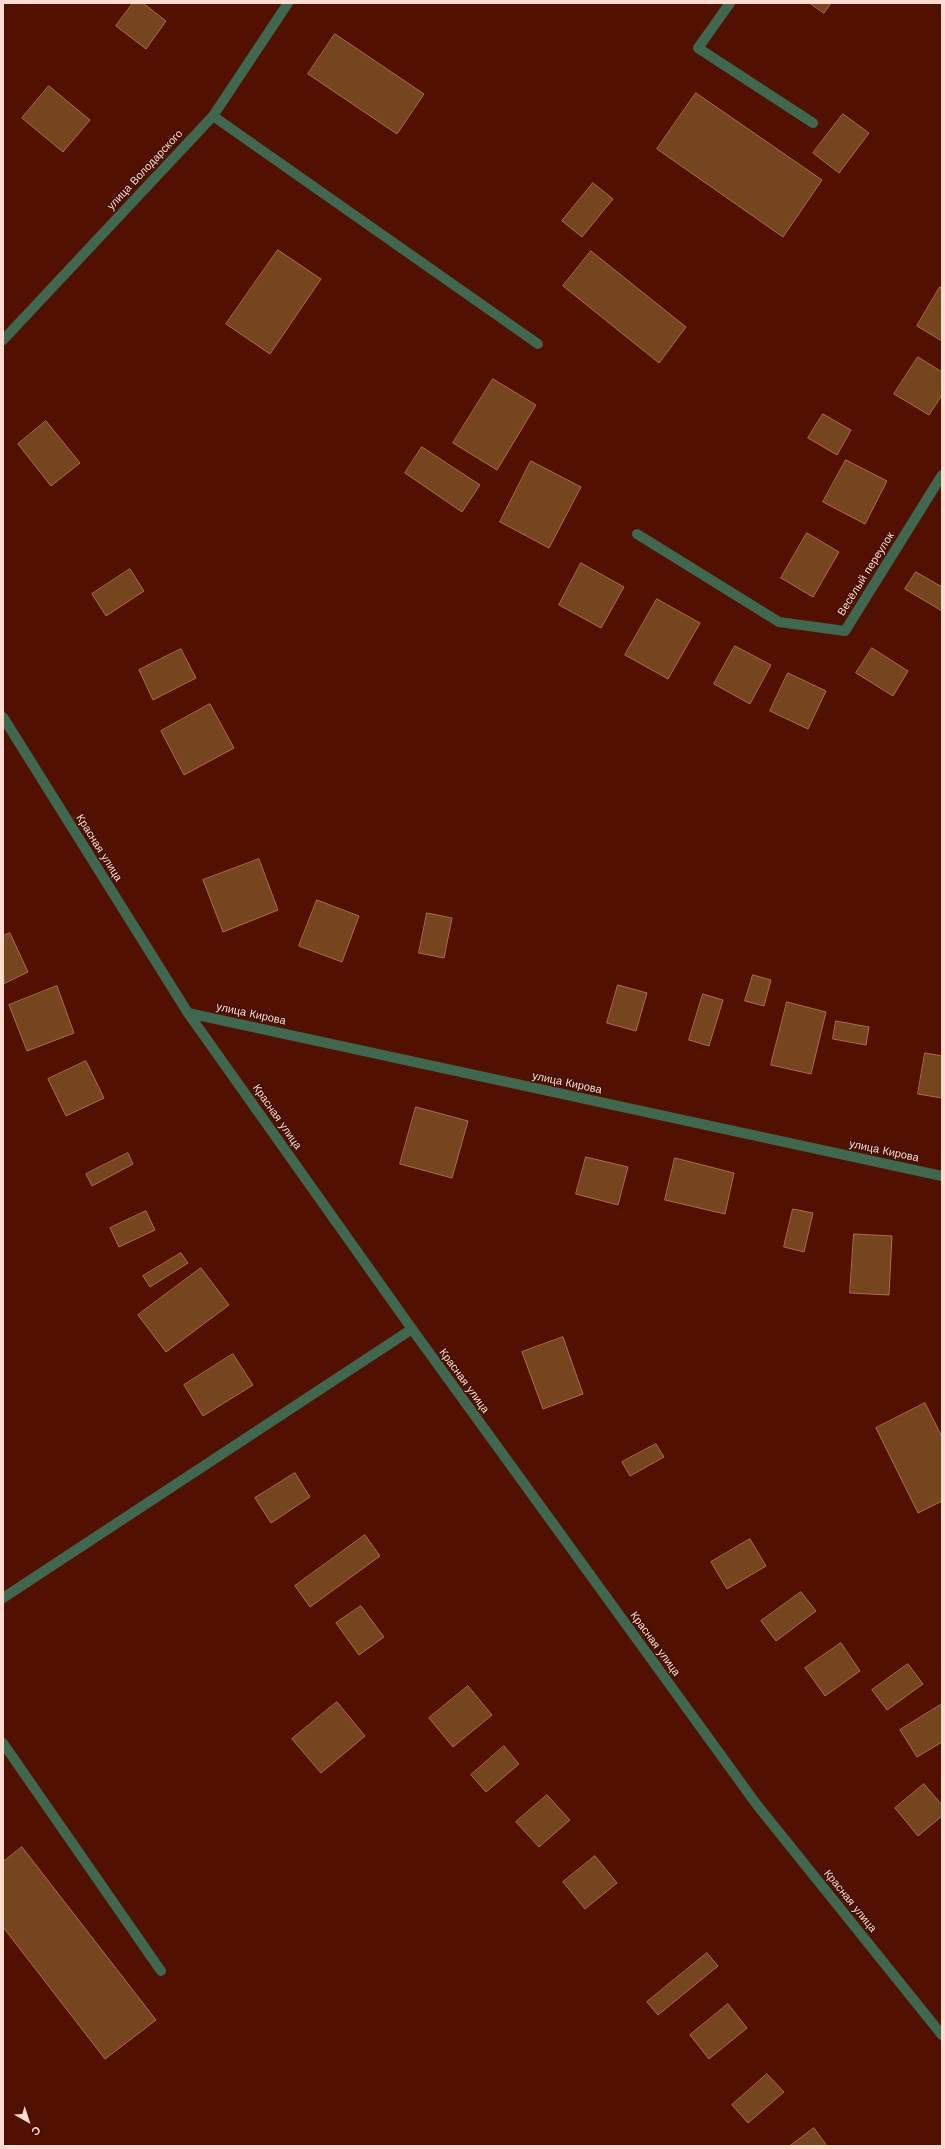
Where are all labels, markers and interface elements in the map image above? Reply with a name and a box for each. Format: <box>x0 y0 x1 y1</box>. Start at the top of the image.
street label: улица Володарского <box>104 127 186 213</box>
street label: Весёлый переулок <box>835 530 897 618</box>
street label: Красная улица <box>73 812 125 884</box>
street label: улица Кирова <box>215 1000 287 1028</box>
street label: улица Кирова <box>531 1069 603 1097</box>
street label: Красная улица <box>250 1082 304 1152</box>
street label: улица Кирова <box>848 1137 920 1165</box>
street label: Красная улица <box>436 1346 492 1416</box>
street label: Красная улица <box>627 1609 683 1679</box>
street label: Красная улица <box>821 1867 879 1935</box>
north arrow <box>8 2101 48 2141</box>
text: С <box>29 2123 43 2138</box>

